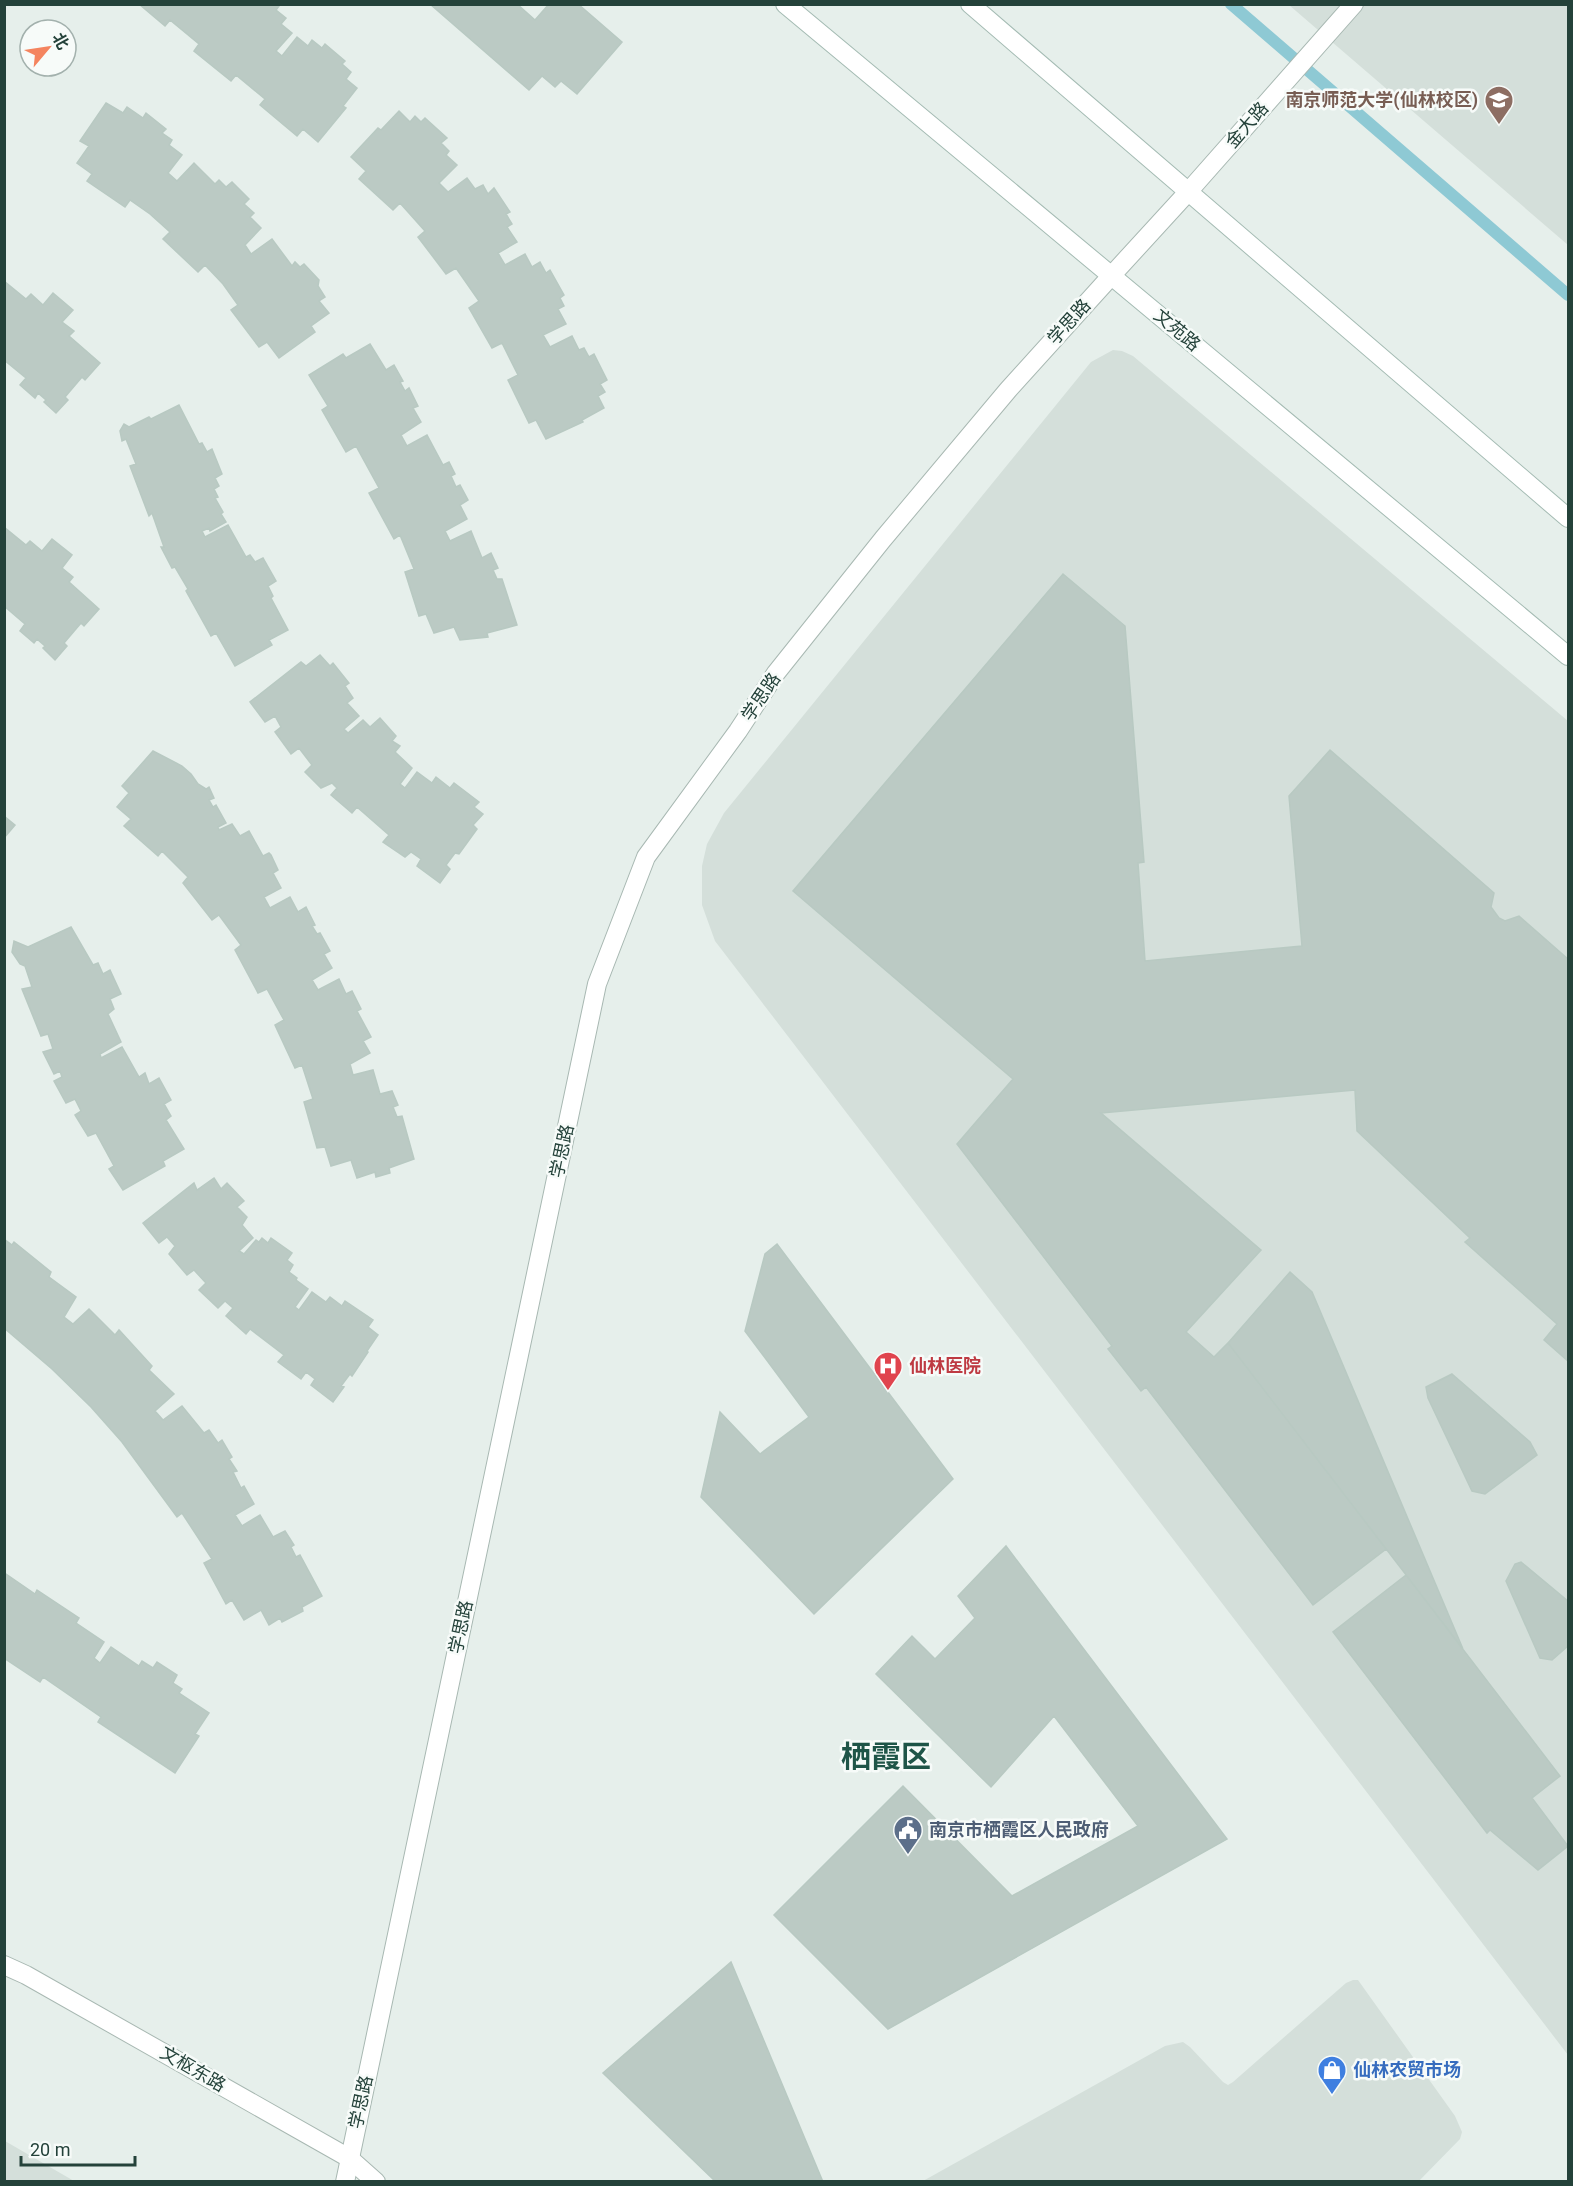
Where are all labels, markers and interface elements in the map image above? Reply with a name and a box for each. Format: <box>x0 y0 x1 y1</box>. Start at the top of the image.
north arrow <box>18 18 78 78</box>
text: 北 <box>48 29 73 53</box>
school or university icon: 南京师范大学(仙林校区) <box>1483 84 1515 126</box>
place label: 南京师范大学(仙林校区) <box>1285 89 1478 111</box>
street label: 金大路 <box>1221 97 1272 152</box>
street label: 学思路 <box>1043 295 1094 349</box>
street label: 文苑路 <box>1150 304 1205 355</box>
street label: 学思路 <box>737 668 784 725</box>
street label: 学思路 <box>546 1122 577 1179</box>
hospital icon: 仙林医院 <box>872 1350 904 1392</box>
place label: 仙林医院 <box>909 1355 981 1376</box>
street label: 学思路 <box>445 1598 476 1655</box>
district label: 栖霞区 <box>841 1739 931 1774</box>
public building icon: 南京市栖霞区人民政府 <box>892 1814 924 1856</box>
place label: 南京市栖霞区人民政府 <box>929 1819 1109 1840</box>
street label: 文枢东路 <box>157 2041 230 2096</box>
shop icon: 仙林农贸市场 <box>1316 2054 1348 2096</box>
place label: 仙林农贸市场 <box>1353 2059 1461 2080</box>
street label: 学思路 <box>345 2073 376 2130</box>
scale bar <box>21 2129 135 2167</box>
text: 20 m <box>30 2139 70 2160</box>

